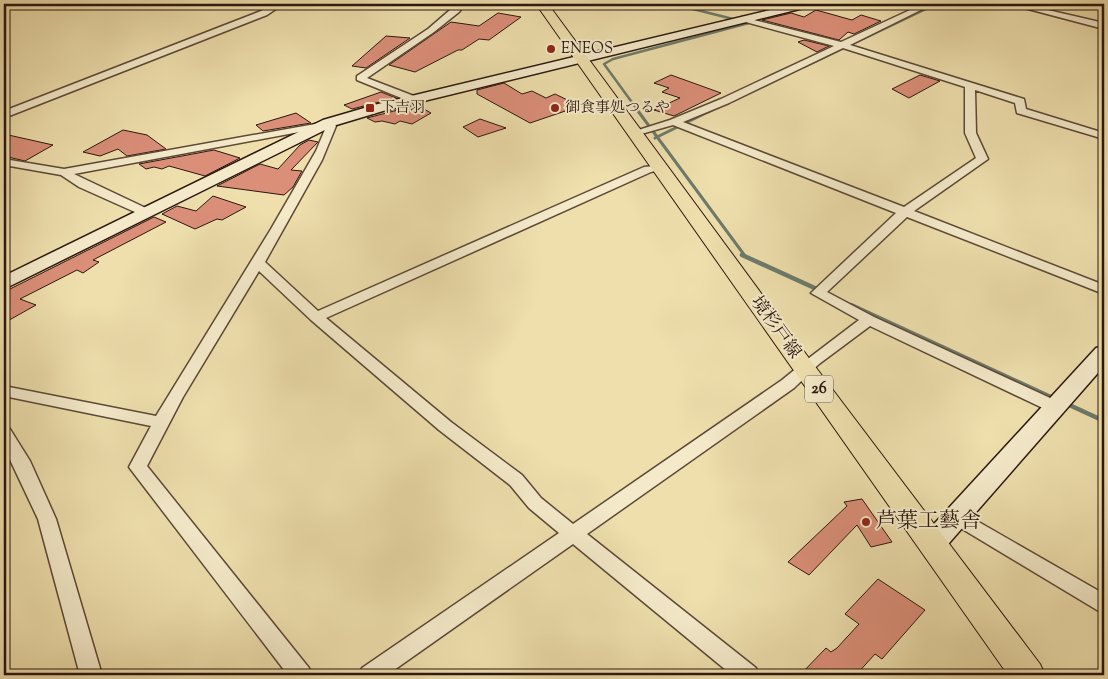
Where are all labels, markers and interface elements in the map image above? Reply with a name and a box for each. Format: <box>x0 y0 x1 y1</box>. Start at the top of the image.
place label: ENEOS <box>561 39 613 60</box>
marker: ENEOS <box>545 43 557 55</box>
place label: 下吉羽 <box>380 98 425 119</box>
place label: 御食事処つるや <box>565 98 670 119</box>
marker: 下吉羽 <box>364 102 376 114</box>
marker: 御食事処つるや <box>549 102 561 114</box>
street label: 境杉戸線 <box>743 291 807 365</box>
road number: 26 <box>805 376 833 402</box>
place label: 芦葉工藝舎 <box>876 507 981 537</box>
marker: 芦葉工藝舎 <box>860 516 872 528</box>

